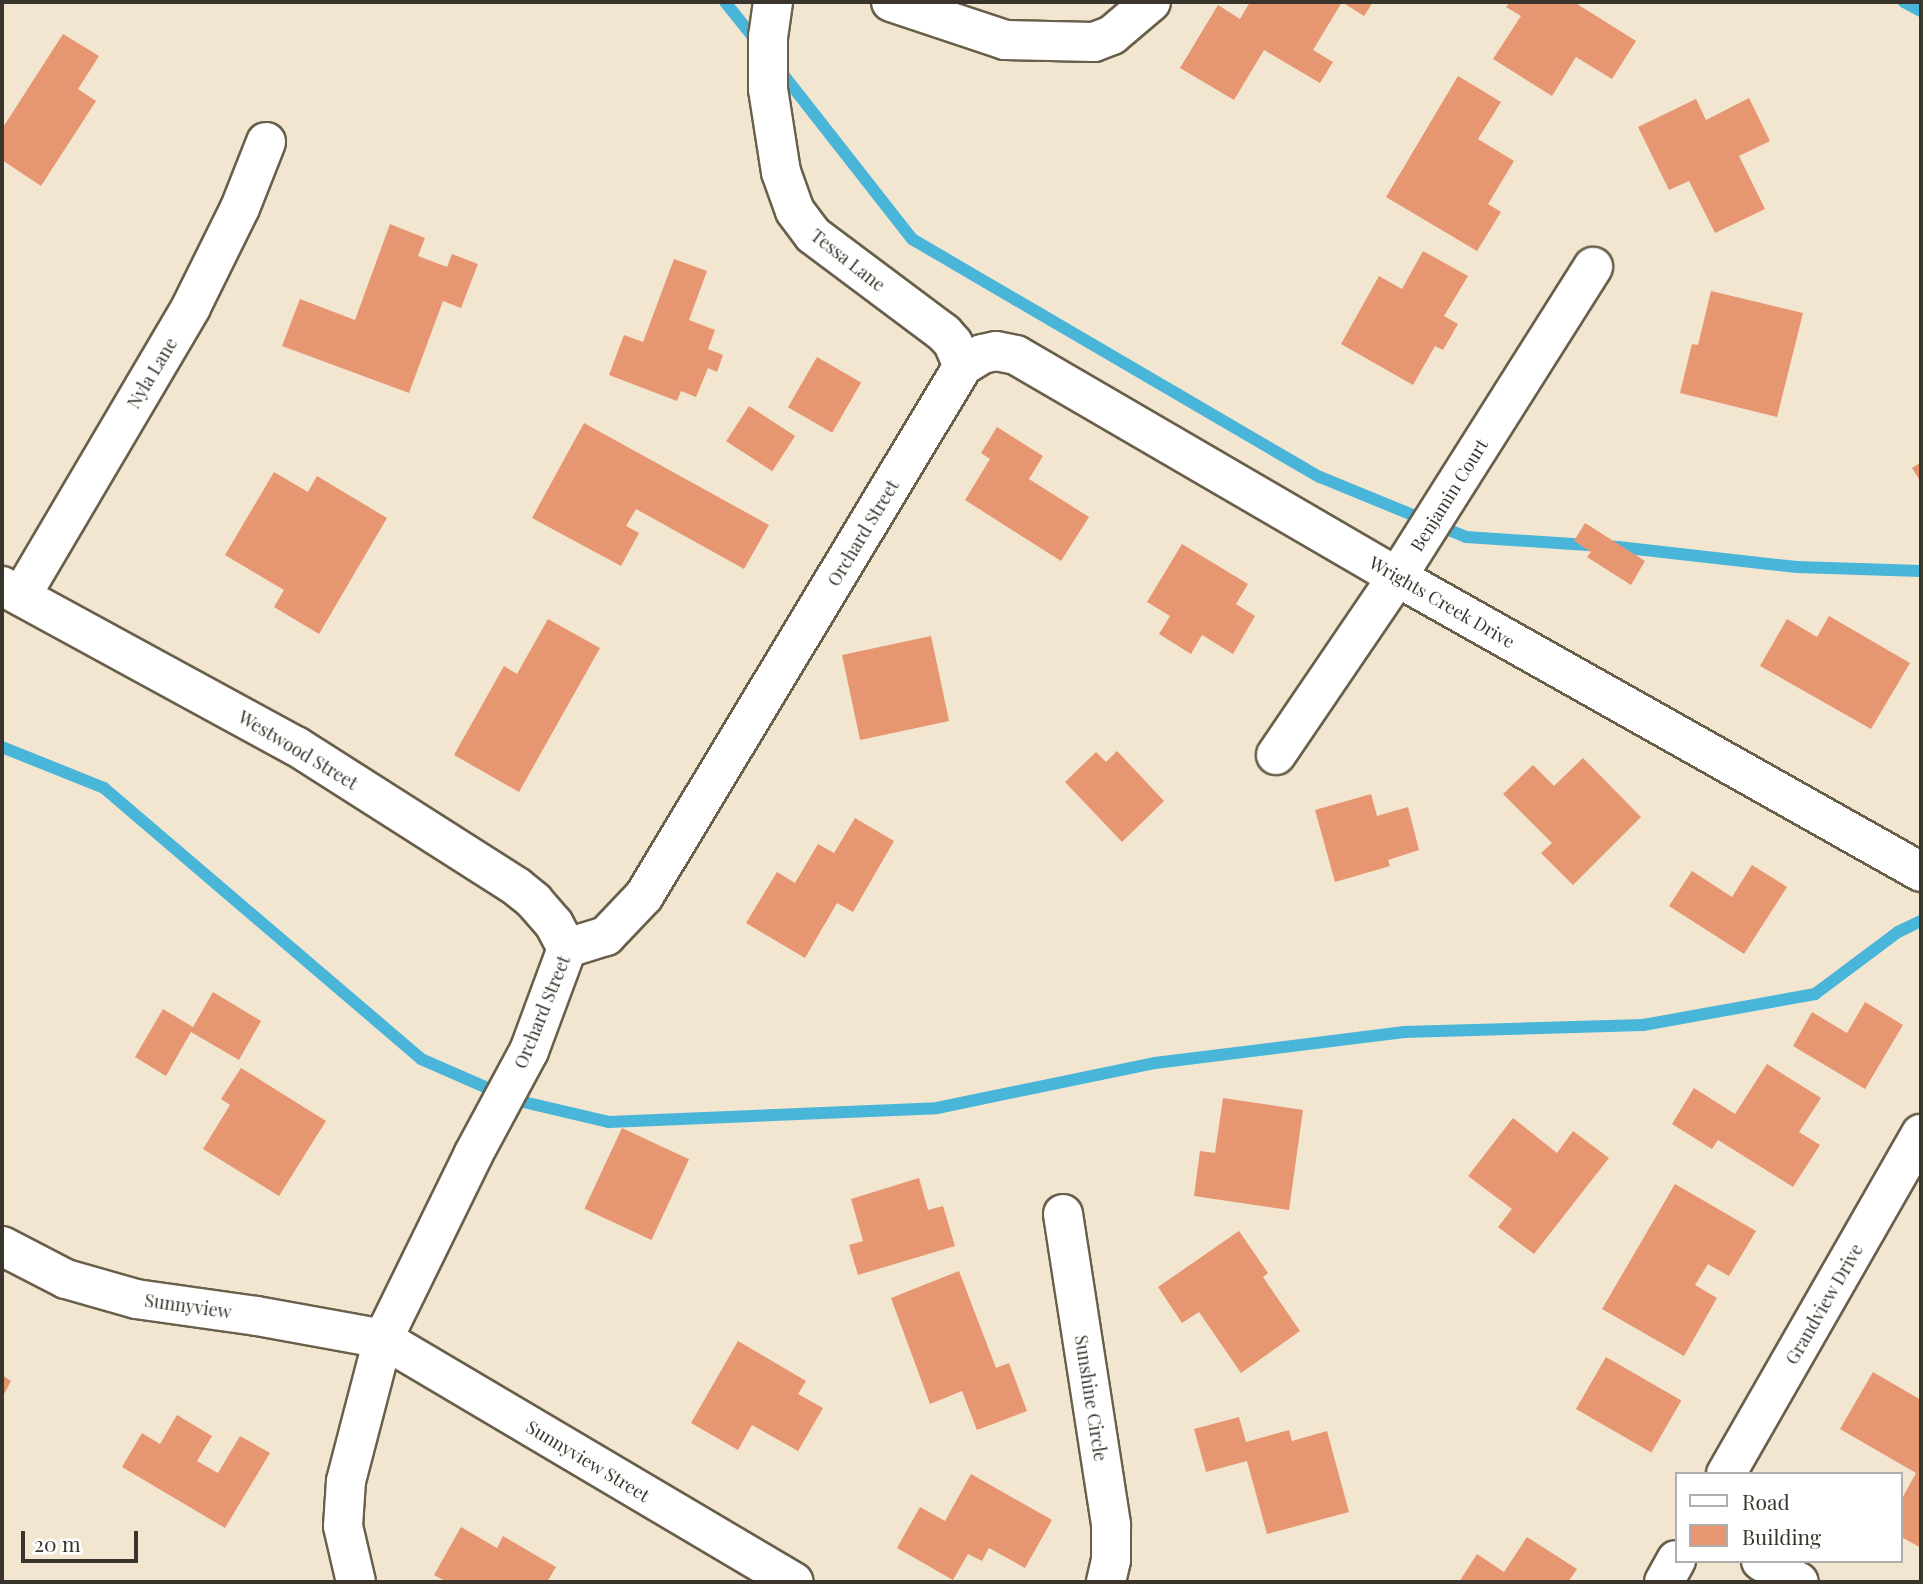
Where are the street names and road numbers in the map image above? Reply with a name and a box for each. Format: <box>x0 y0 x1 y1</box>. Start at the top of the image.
street label: Tessa Lane <box>807 224 889 296</box>
street label: Nyla Lane <box>122 334 182 412</box>
street label: Benjamin Court <box>1406 435 1492 555</box>
street label: Orchard Street <box>823 476 903 590</box>
street label: Wrights Creek Drive <box>1365 552 1519 652</box>
street label: Westwood Street <box>234 706 362 794</box>
street label: Orchard Street <box>509 952 575 1072</box>
street label: Grandview Drive <box>1781 1240 1867 1368</box>
street label: Sunnyview <box>143 1289 233 1323</box>
street label: Sunshine Circle <box>1070 1333 1112 1463</box>
street label: Sunnyview Street <box>522 1416 654 1506</box>

